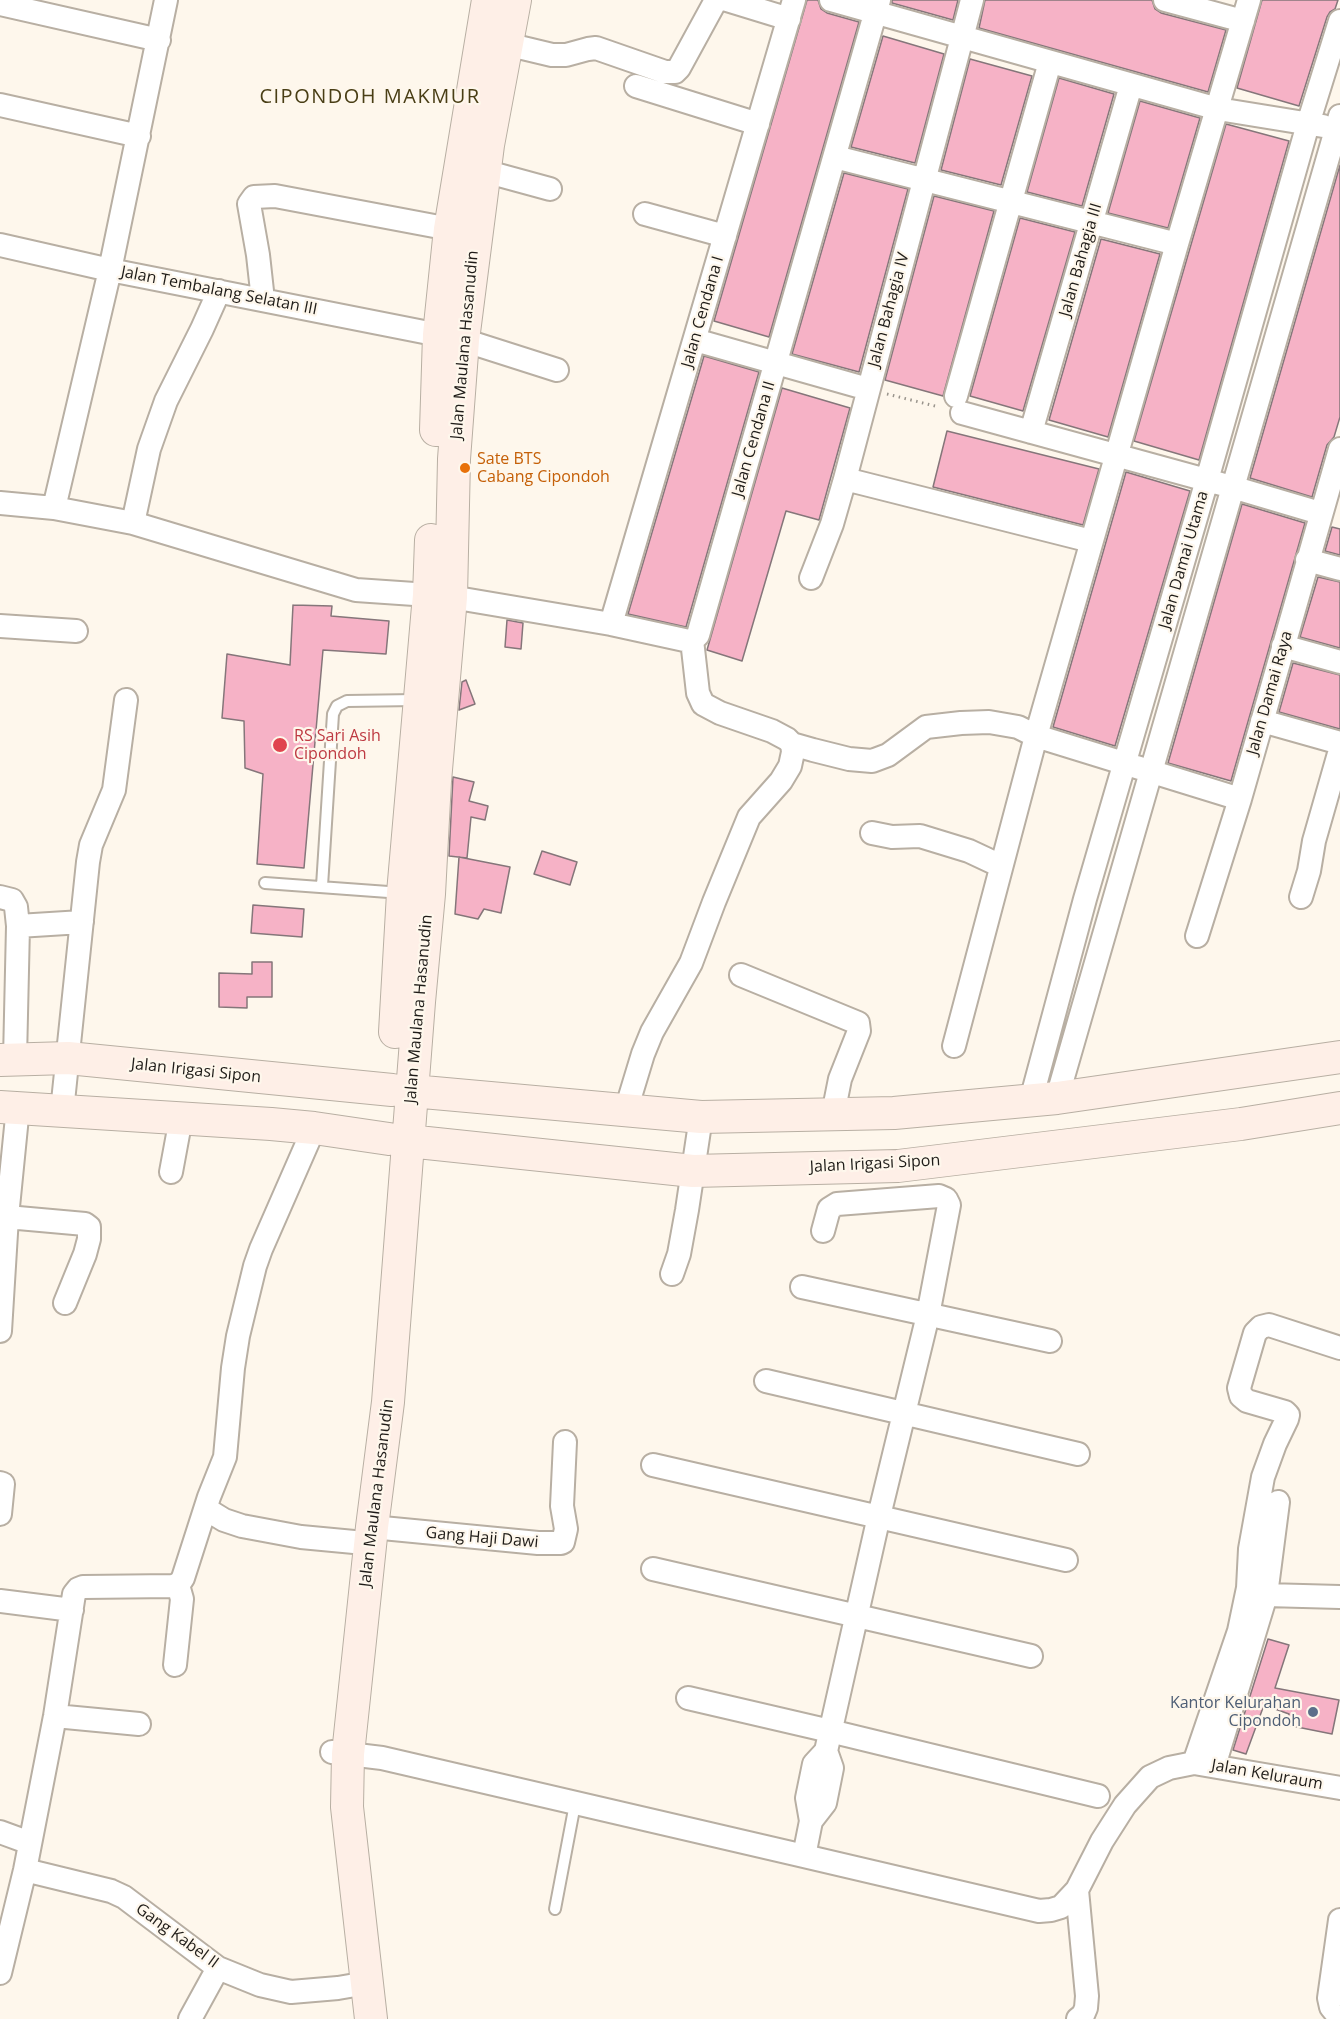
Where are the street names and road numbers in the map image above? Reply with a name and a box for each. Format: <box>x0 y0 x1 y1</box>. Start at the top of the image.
street label: Jalan Bahagia III <box>1056 201 1106 319</box>
street label: Jalan Maulana Hasanudin <box>447 250 483 440</box>
street label: Jalan Bahagia IV <box>864 251 914 369</box>
street label: Jalan Cendana I <box>678 254 728 370</box>
street label: Jalan Tembalang Selatan III <box>119 263 319 319</box>
street label: Jalan Cendana II <box>728 379 780 499</box>
street label: Jalan Damai Utama <box>1155 489 1213 631</box>
street label: Jalan Damai Raya <box>1243 629 1297 757</box>
street label: Jalan Maulana Hasanudin <box>401 914 437 1104</box>
street label: Jalan Irigasi Sipon <box>130 1055 262 1087</box>
street label: Jalan Irigasi Sipon <box>809 1151 941 1177</box>
street label: Jalan Maulana Hasanudin <box>356 1398 398 1588</box>
street label: Gang Haji Dawi <box>425 1524 539 1552</box>
street label: Jalan Keluraum <box>1210 1756 1324 1794</box>
street label: Gang Kabel II <box>132 1899 222 1973</box>

